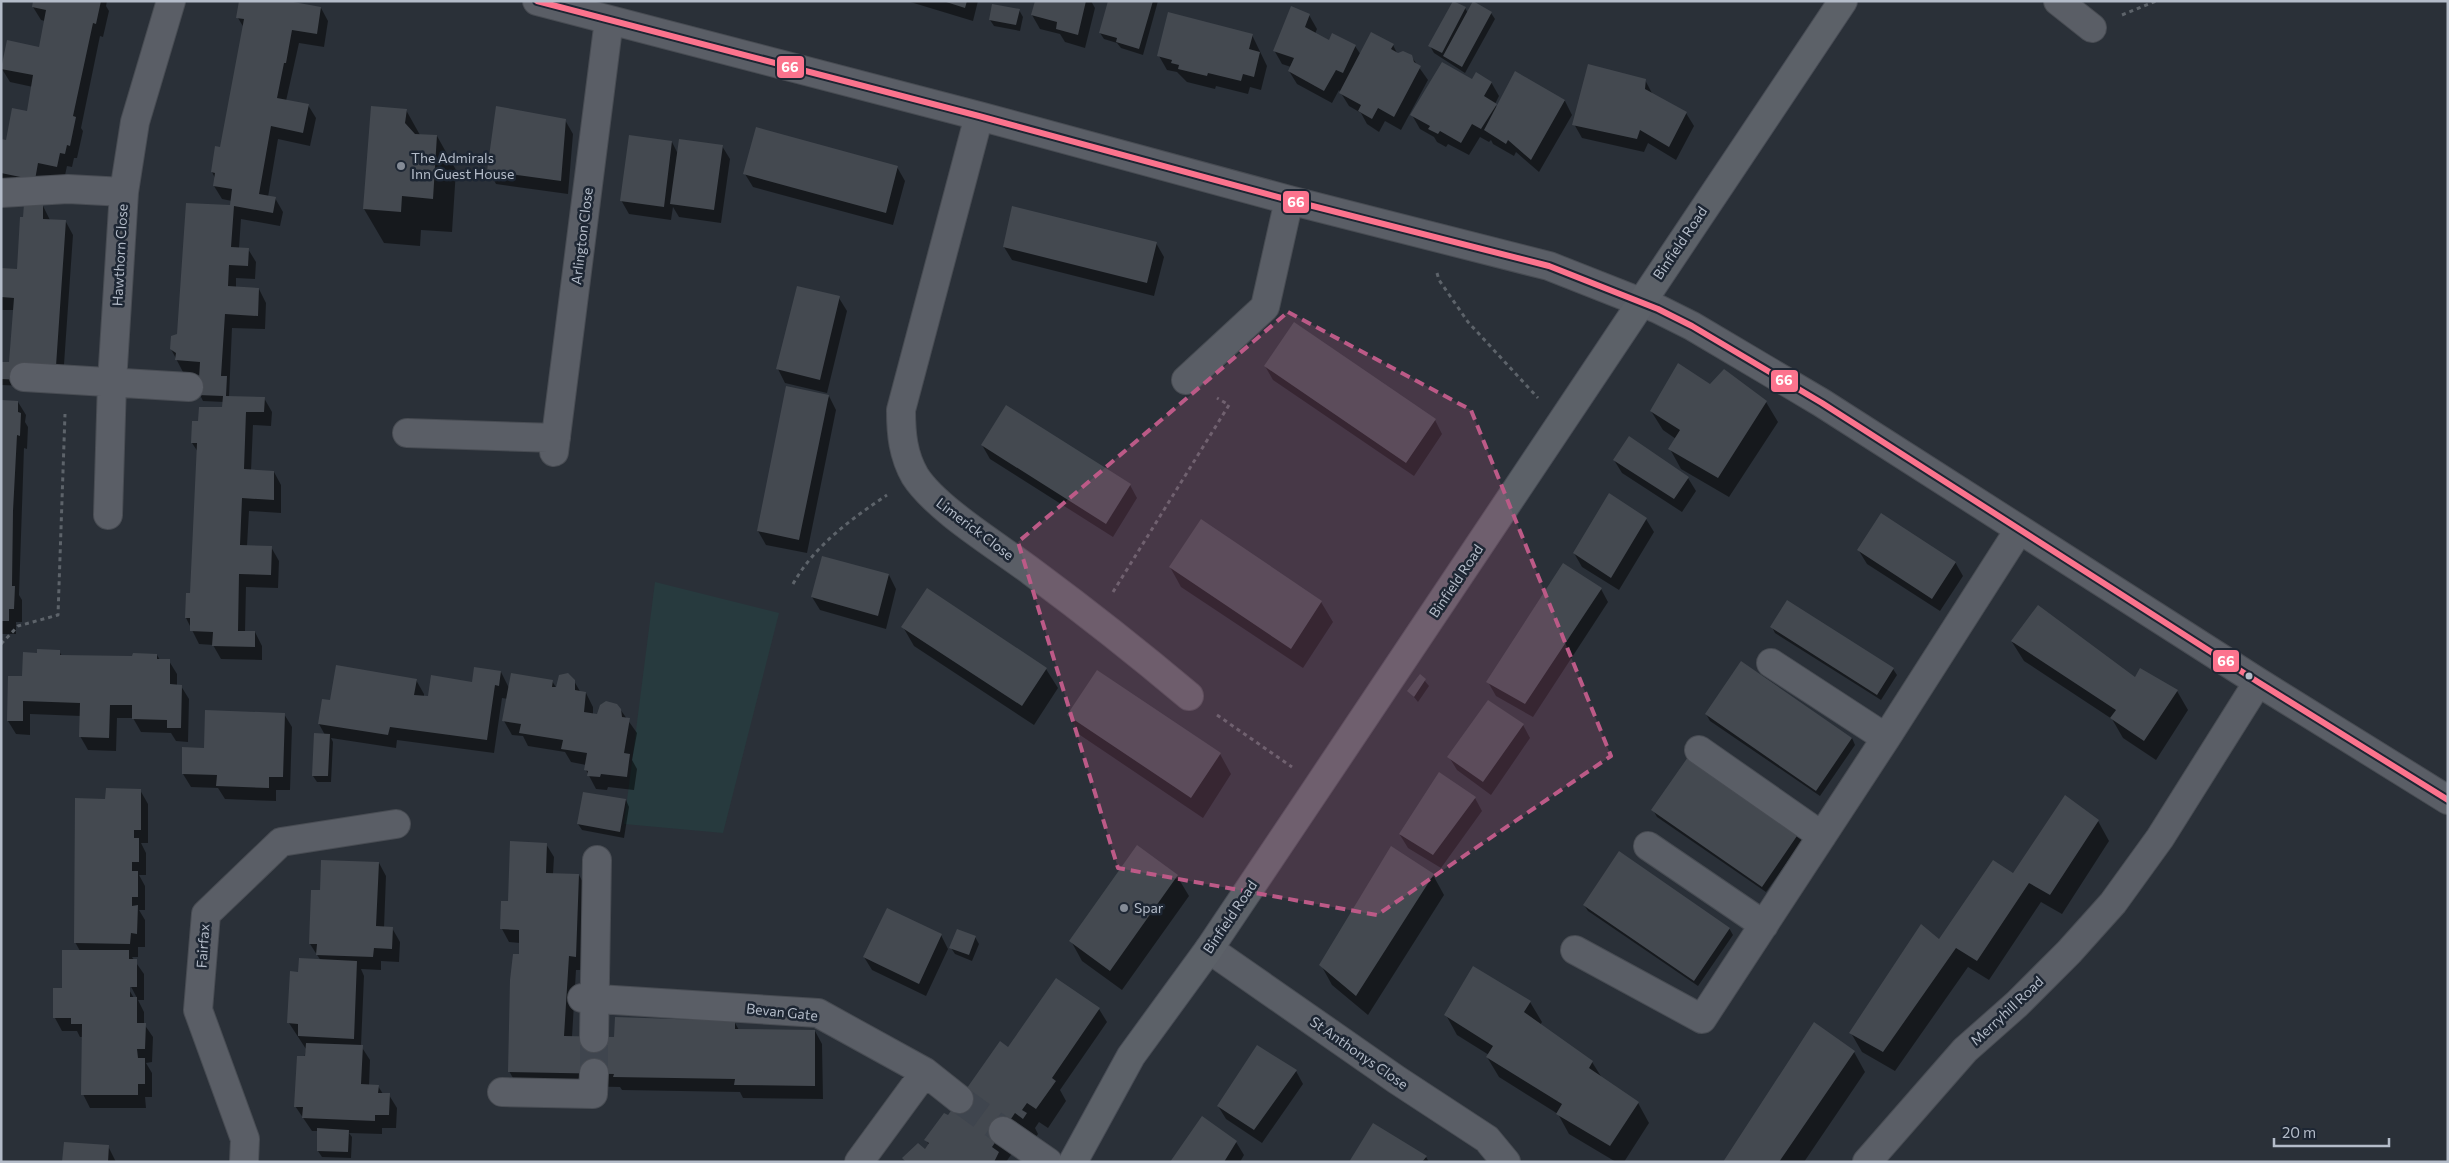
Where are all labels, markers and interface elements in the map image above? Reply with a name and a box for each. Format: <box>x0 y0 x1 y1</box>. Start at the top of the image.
line badge: 66 <box>776 55 805 79</box>
text: 66 <box>781 58 799 75</box>
place label: The Admirals Inn Guest House <box>411 149 514 182</box>
marker: The Admirals Inn Guest House <box>395 160 407 172</box>
street label: Arlington Close <box>567 186 596 286</box>
line badge: 66 <box>1282 190 1310 214</box>
text: 66 <box>1287 193 1305 210</box>
street label: Hawthorn Close <box>108 203 131 307</box>
street label: Binfield Road <box>1649 203 1710 282</box>
line badge: 66 <box>1770 369 1799 393</box>
text: 66 <box>1775 371 1793 388</box>
street label: Limerick Close <box>933 494 1017 563</box>
street label: Binfield Road <box>1425 541 1486 620</box>
line badge: 66 <box>2212 649 2240 673</box>
text: 66 <box>2217 652 2235 669</box>
unlabelled marker <box>2244 671 2254 681</box>
street label: Binfield Road <box>1199 877 1260 956</box>
place label: Spar <box>1134 899 1164 916</box>
marker: Spar <box>1118 902 1130 914</box>
street label: Fairfax <box>192 923 213 969</box>
street label: Merryhill Road <box>1967 973 2047 1049</box>
street label: Bevan Gate <box>745 999 819 1024</box>
street label: St Anthonys Close <box>1307 1012 1411 1093</box>
scale bar <box>2274 1116 2389 1148</box>
text: 20 m <box>2282 1123 2316 1141</box>

